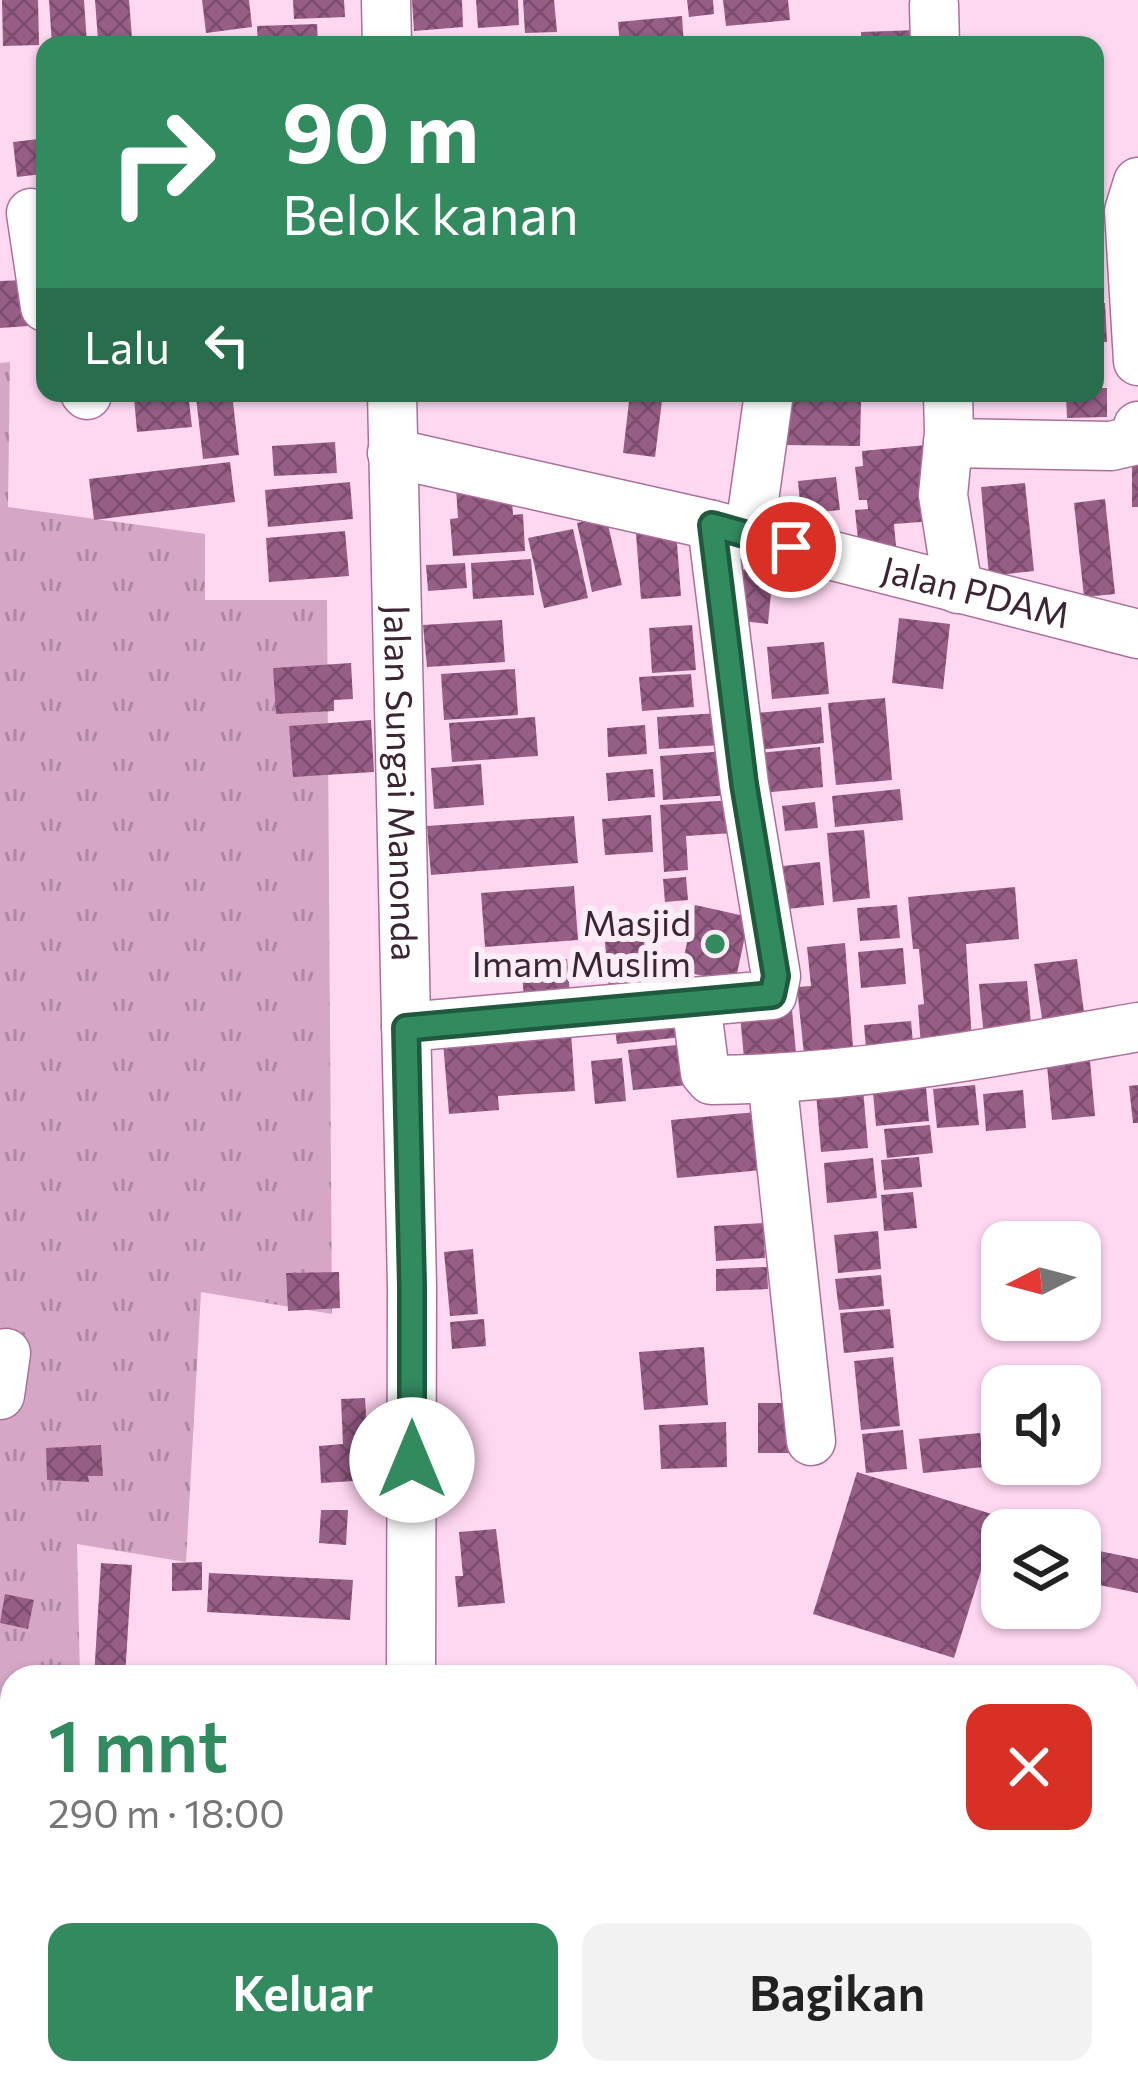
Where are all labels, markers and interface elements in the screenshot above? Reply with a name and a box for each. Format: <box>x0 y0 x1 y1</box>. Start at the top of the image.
text: 90 m <box>282 78 479 180</box>
icon: right <box>84 84 240 240</box>
text: Belok kanan <box>282 180 579 246</box>
icon: left <box>194 312 260 378</box>
text: Lalu <box>84 318 170 373</box>
pin <box>740 496 842 598</box>
icon: arrive <box>758 514 824 580</box>
street label: Jalan PDAM <box>877 545 1075 636</box>
street label: Jalan Sungai Manonda <box>377 604 429 961</box>
place label: Masjid Imam Muslim <box>472 899 691 984</box>
marker: Masjid Imam Muslim <box>702 931 728 957</box>
north arrow <box>981 1221 1101 1341</box>
map controls <box>981 1221 1101 1629</box>
button: sound <box>981 1365 1101 1485</box>
position arrow <box>349 1397 475 1523</box>
button: layers <box>981 1509 1101 1629</box>
text: 1 mnt <box>48 1699 228 1787</box>
button: close <box>966 1704 1092 1830</box>
text: 290 m · 18:00 <box>48 1788 285 1836</box>
button: Keluar <box>48 1923 558 2061</box>
button: Bagikan <box>582 1923 1092 2061</box>

